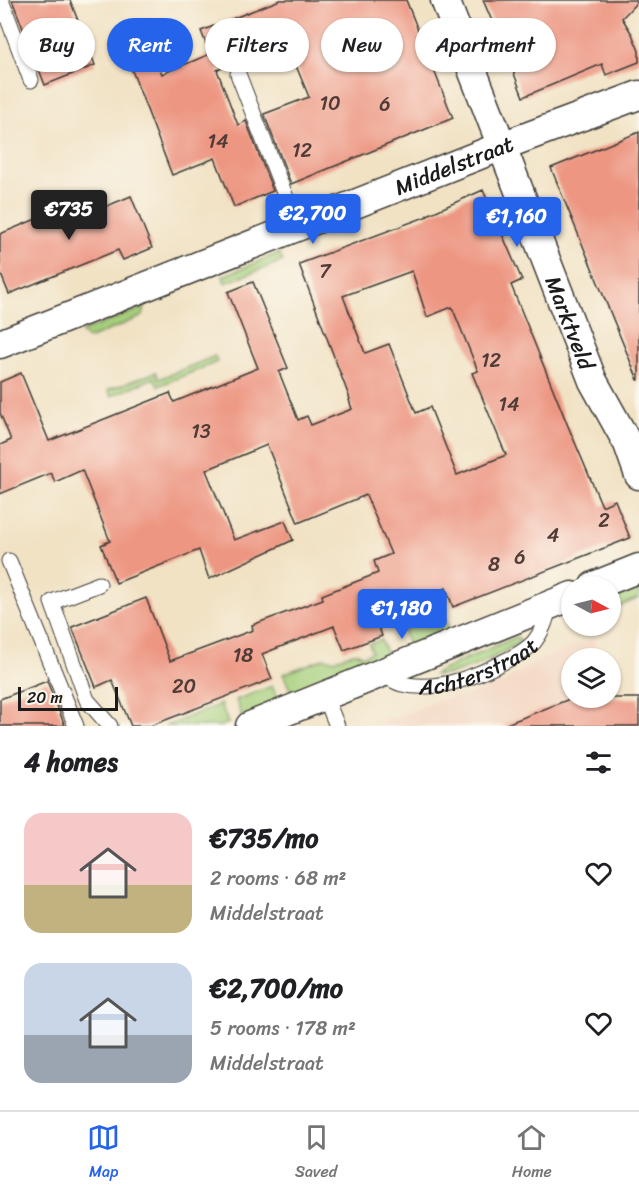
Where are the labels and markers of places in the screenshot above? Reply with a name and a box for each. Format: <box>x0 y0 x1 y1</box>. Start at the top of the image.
pin: €735 <box>33 190 105 241</box>
pin: €2,700 <box>264 194 362 245</box>
pin: €1,160 <box>468 197 566 248</box>
pin: €1,180 <box>353 589 451 640</box>

